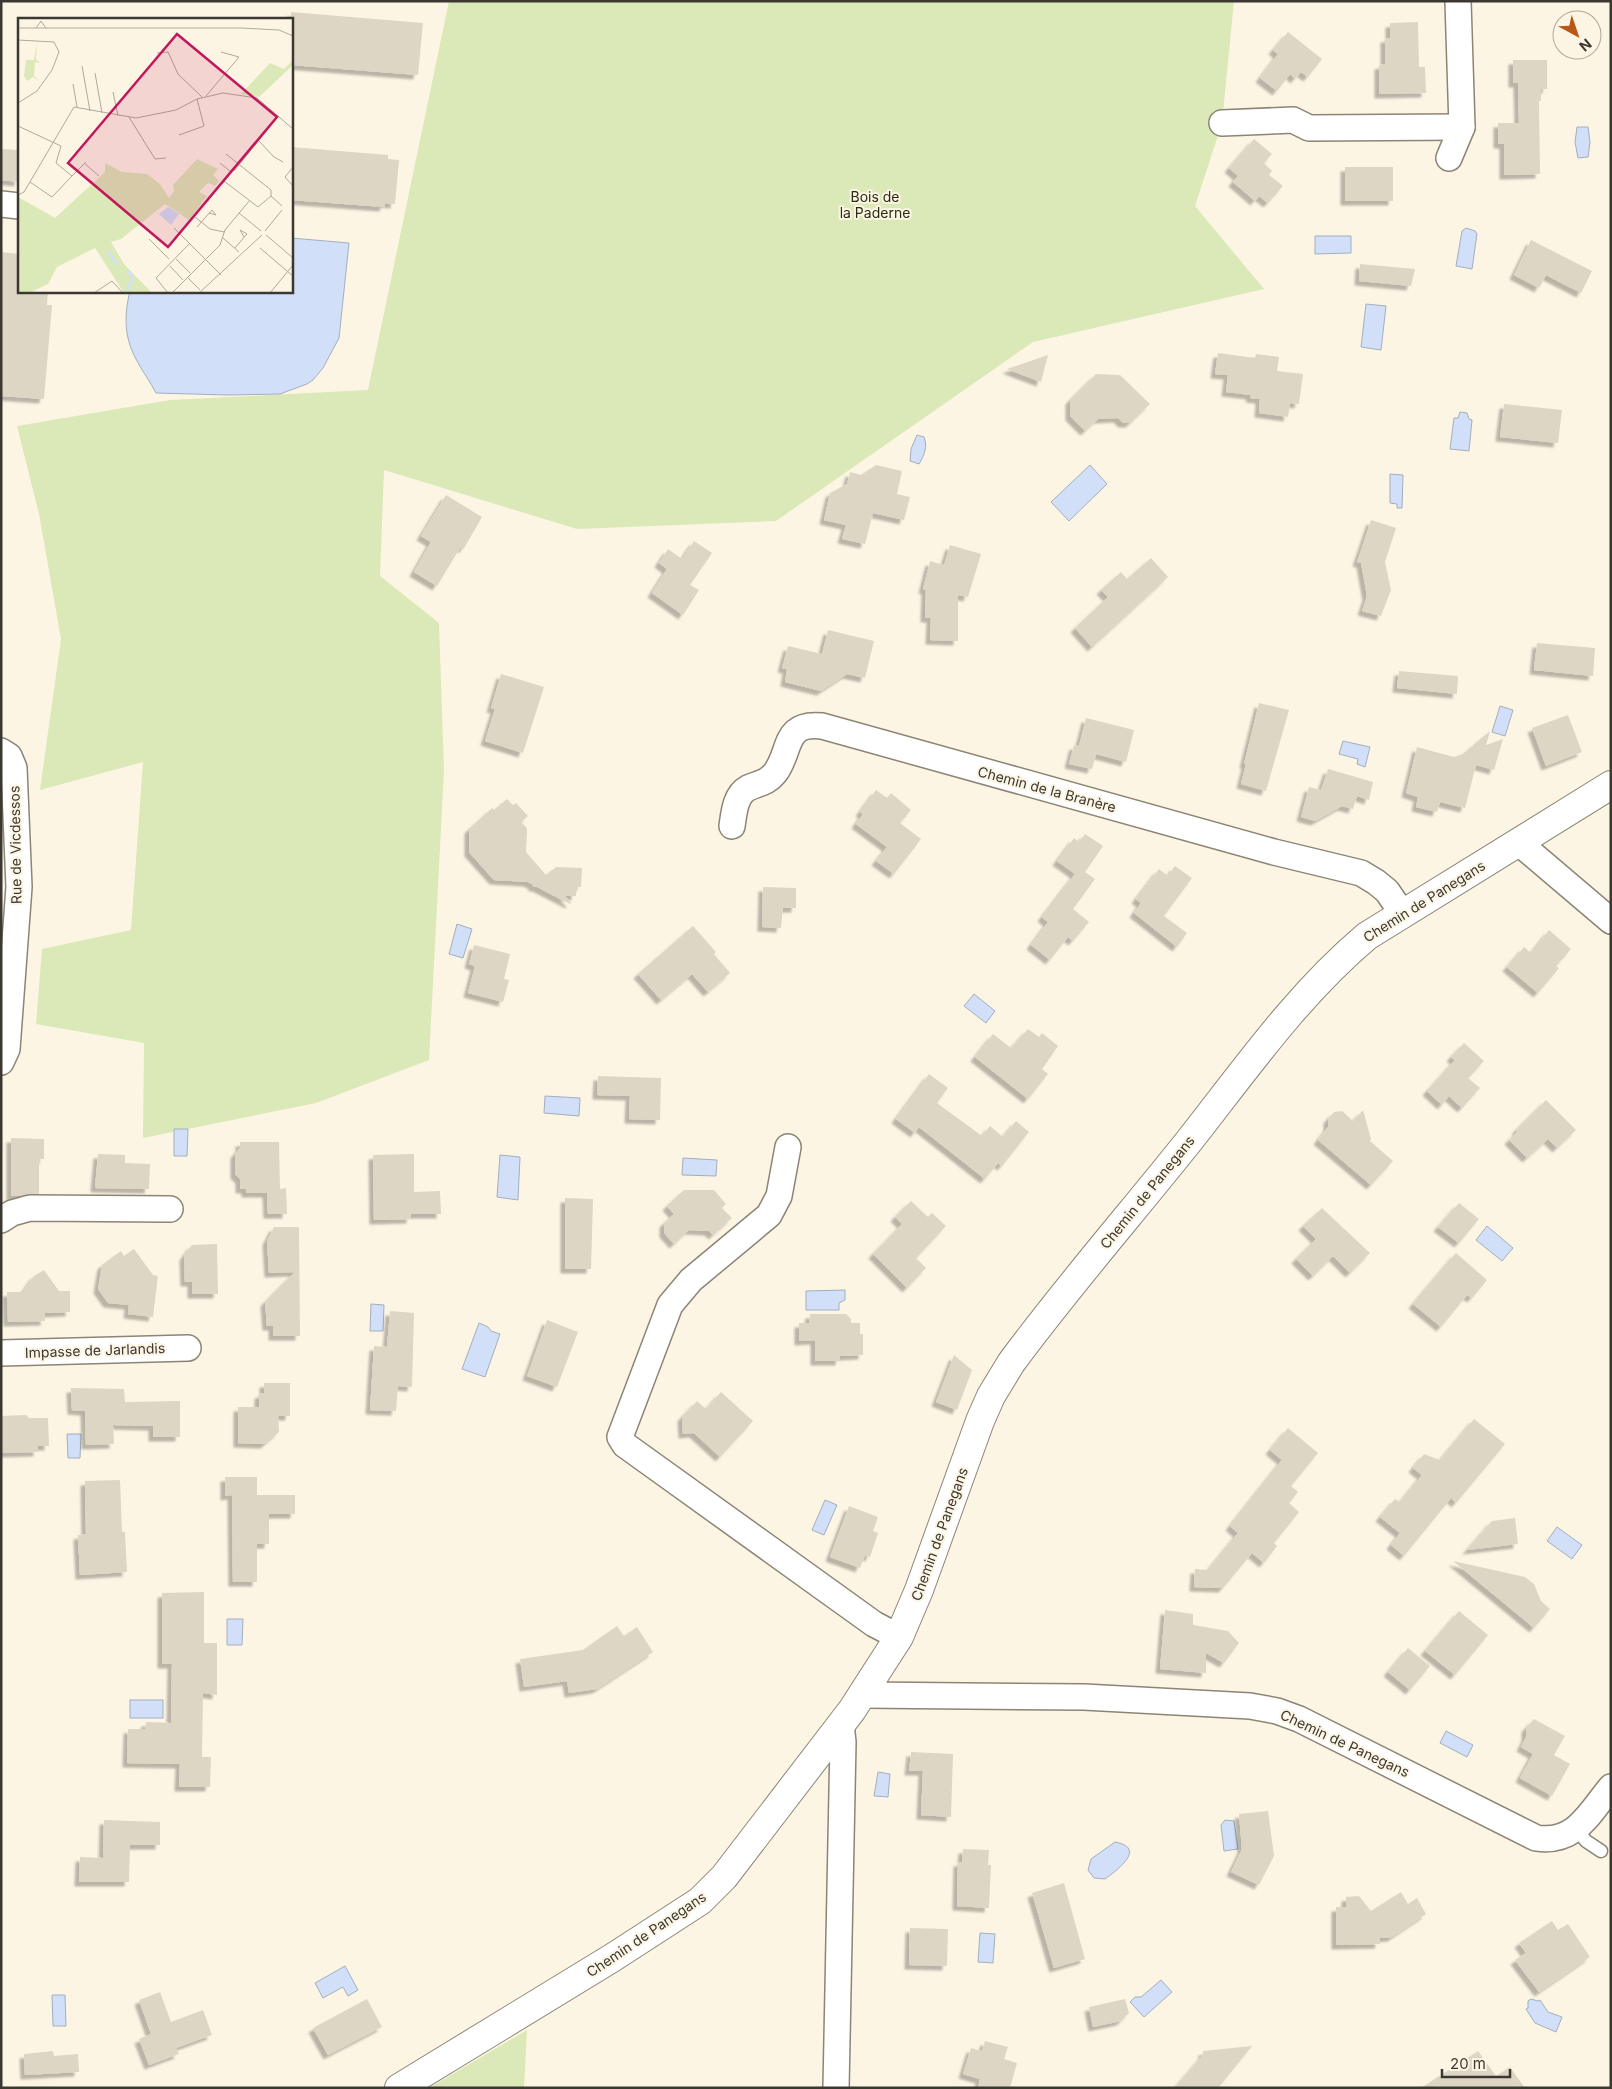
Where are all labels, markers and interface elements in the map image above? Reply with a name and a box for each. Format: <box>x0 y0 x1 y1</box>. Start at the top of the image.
north arrow <box>1552 10 1602 60</box>
inset map <box>18 18 292 292</box>
text: N <box>1576 35 1595 55</box>
park label: Bois de la Paderne <box>840 188 910 221</box>
street label: Chemin de la Branère <box>976 762 1118 816</box>
street label: Rue de Vicdessos <box>5 786 25 904</box>
street label: Chemin de Panegans <box>1360 857 1488 945</box>
street label: Chemin de Panegans <box>1096 1132 1198 1252</box>
street label: Impasse de Jarlandis <box>25 1339 165 1361</box>
street label: Chemin de Panegans <box>907 1465 971 1603</box>
street label: Chemin de Panegans <box>1278 1706 1412 1780</box>
street label: Chemin de Panegans <box>583 1888 709 1980</box>
scale bar <box>1442 2046 1510 2078</box>
text: 20 m <box>1450 2054 1486 2073</box>

